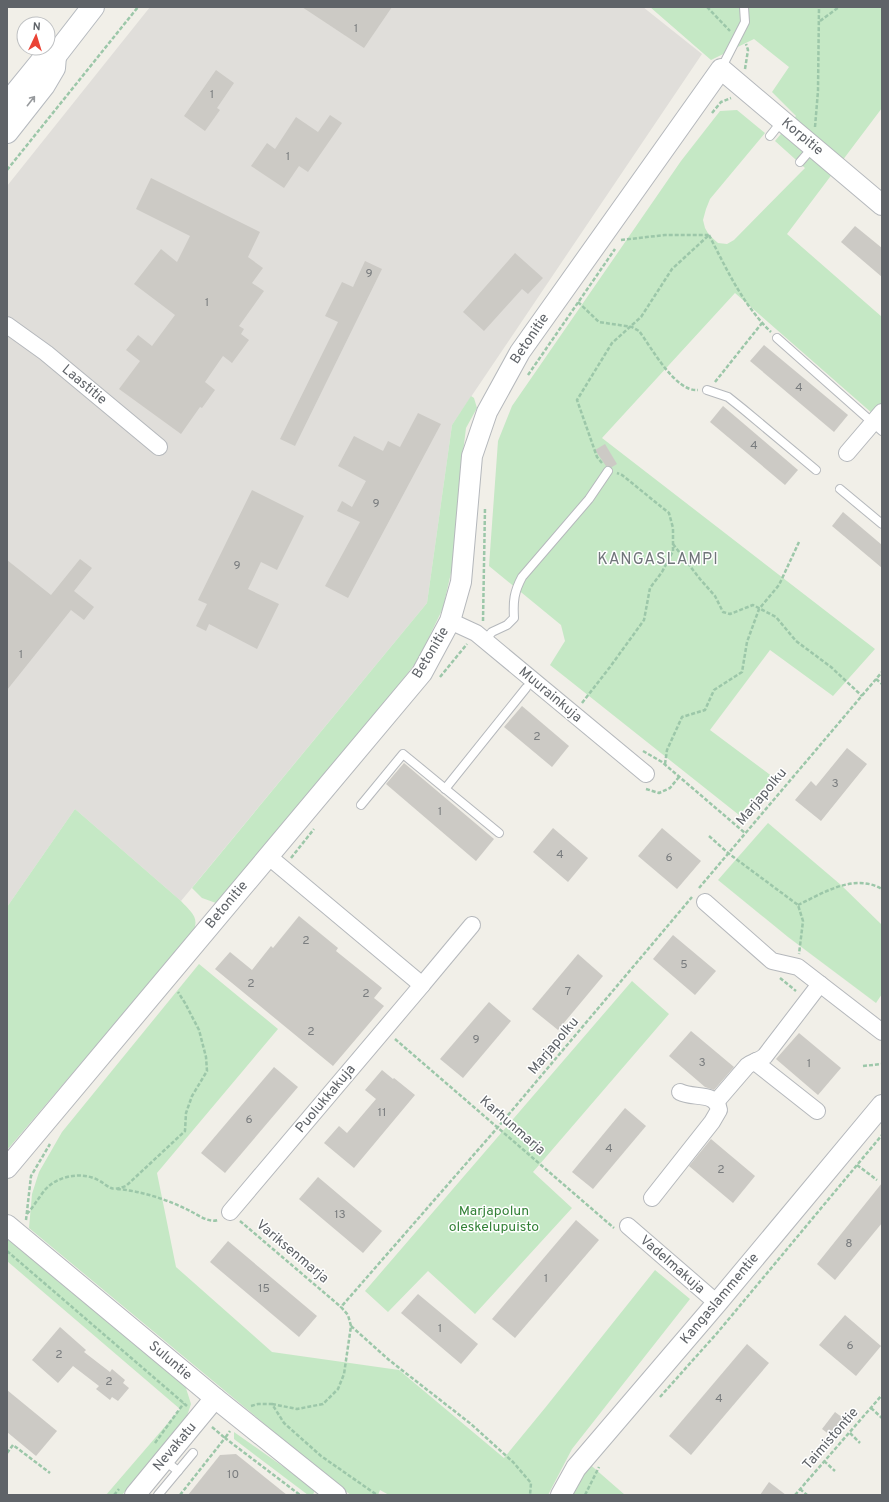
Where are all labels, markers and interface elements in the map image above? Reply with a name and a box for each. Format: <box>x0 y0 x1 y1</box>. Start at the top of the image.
north arrow <box>16 16 56 56</box>
text: N <box>32 20 41 34</box>
house number: 1 <box>354 21 358 37</box>
house number: 1 <box>210 87 214 103</box>
one-way arrow <box>27 96 35 107</box>
street label: Korpitie <box>778 115 826 159</box>
house number: 1 <box>286 149 290 165</box>
house number: 9 <box>365 266 373 282</box>
house number: 1 <box>205 295 209 311</box>
street label: Betonitie <box>507 311 553 367</box>
street label: Laastitie <box>58 361 110 409</box>
house number: 4 <box>795 380 803 396</box>
house number: 4 <box>750 438 758 454</box>
house number: 9 <box>372 496 380 512</box>
district label: KANGASLAMPI <box>597 550 719 570</box>
house number: 9 <box>233 558 241 574</box>
street label: Betonitie <box>409 624 453 682</box>
house number: 1 <box>19 647 23 663</box>
street label: Muurainkuja <box>515 664 585 726</box>
house number: 2 <box>533 729 541 745</box>
street label: Marjapolku <box>733 765 791 829</box>
house number: 3 <box>831 776 839 792</box>
house number: 1 <box>438 804 442 820</box>
house number: 4 <box>556 847 564 863</box>
house number: 6 <box>665 850 673 866</box>
street label: Betonitie <box>202 878 252 932</box>
house number: 2 <box>302 933 310 949</box>
house number: 5 <box>680 957 688 973</box>
house number: 2 <box>247 976 255 992</box>
house number: 7 <box>565 984 571 1000</box>
house number: 2 <box>362 986 370 1002</box>
street label: Marjapolku <box>525 1014 583 1078</box>
house number: 2 <box>307 1024 315 1040</box>
house number: 9 <box>472 1032 480 1048</box>
house number: 3 <box>698 1055 706 1071</box>
house number: 1 <box>807 1056 811 1072</box>
street label: Puolukkakuja <box>292 1061 360 1137</box>
street label: Karhunmarja <box>476 1093 548 1159</box>
house number: 11 <box>378 1105 386 1121</box>
house number: 6 <box>245 1112 253 1128</box>
house number: 4 <box>605 1141 613 1157</box>
house number: 2 <box>717 1162 725 1178</box>
park label: Marjapolun oleskelupuisto <box>449 1203 539 1236</box>
house number: 13 <box>334 1207 346 1223</box>
street label: Variksenmarja <box>252 1217 332 1287</box>
street label: Vadelmakuja <box>636 1232 708 1298</box>
house number: 8 <box>845 1236 853 1252</box>
street label: Kangaslammentie <box>677 1250 763 1348</box>
house number: 1 <box>544 1271 548 1287</box>
house number: 15 <box>258 1281 270 1297</box>
house number: 1 <box>438 1321 442 1337</box>
street label: Suluntie <box>145 1338 195 1384</box>
house number: 6 <box>846 1338 854 1354</box>
house number: 2 <box>55 1347 63 1363</box>
house number: 2 <box>105 1374 113 1390</box>
house number: 4 <box>715 1391 723 1407</box>
street label: Taimistontie <box>799 1404 863 1474</box>
street label: Nevakatu <box>150 1419 200 1475</box>
house number: 10 <box>227 1467 239 1483</box>

